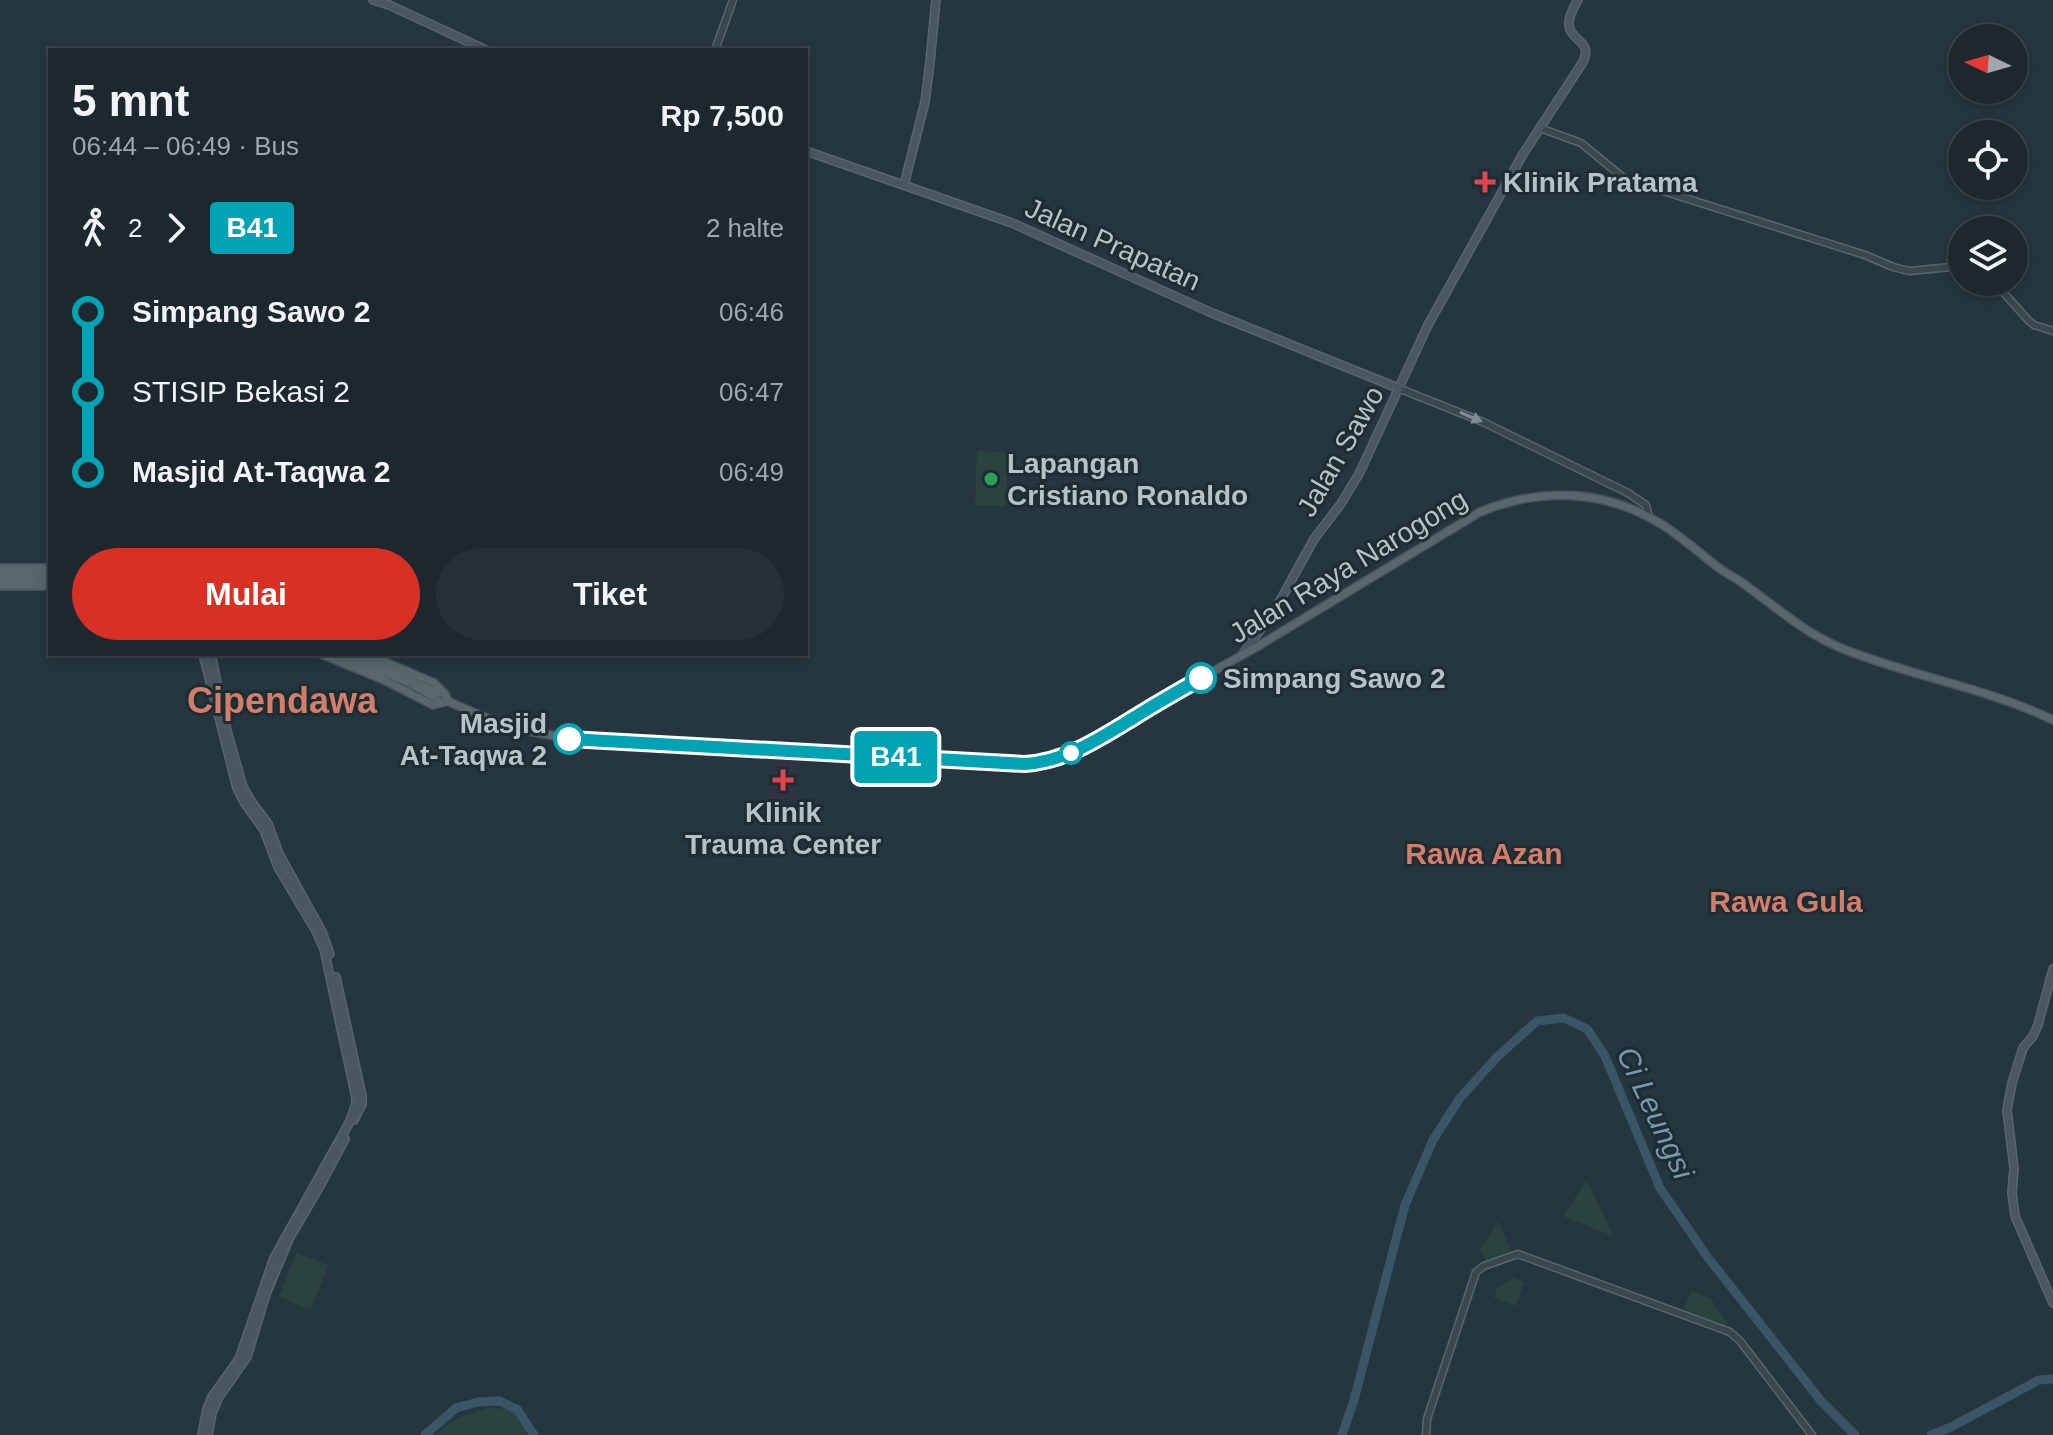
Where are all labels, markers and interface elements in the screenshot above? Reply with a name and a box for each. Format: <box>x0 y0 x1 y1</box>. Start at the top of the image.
north arrow <box>1948 24 2028 104</box>
map controls <box>1948 24 2028 296</box>
text: 5 mnt <box>72 76 189 125</box>
text: Rp 7,500 <box>661 99 784 132</box>
button: locate <box>1948 120 2028 200</box>
text: 06:44 – 06:49 · Bus <box>72 131 299 161</box>
place label: Klinik Pratama <box>1503 167 1698 198</box>
marker: Klinik Pratama <box>1474 171 1496 193</box>
street label: Jalan Prapatan <box>1020 192 1205 297</box>
icon: walk <box>72 206 116 250</box>
icon: forward <box>154 206 198 250</box>
text: B41 <box>226 212 278 243</box>
text: 2 <box>128 213 142 243</box>
text: 2 halte <box>706 213 784 243</box>
button: layers <box>1948 216 2028 296</box>
text: Simpang Sawo 2 <box>132 295 370 328</box>
text: 06:46 <box>719 297 784 327</box>
text: STISIP Bekasi 2 <box>132 375 350 408</box>
text: 06:47 <box>719 377 784 407</box>
street label: Jalan Sawo <box>1291 381 1390 522</box>
one-way arrow <box>1459 410 1483 423</box>
place label: Lapangan Cristiano Ronaldo <box>1007 448 1248 511</box>
text: Masjid At-Taqwa 2 <box>132 455 390 488</box>
text: 06:49 <box>719 457 784 487</box>
marker: Lapangan Cristiano Ronaldo <box>982 470 1000 488</box>
street label: Jalan Raya Narogong <box>1224 483 1472 649</box>
button: Mulai <box>72 548 420 640</box>
button: Tiket <box>436 548 784 640</box>
marker: Simpang Sawo 2 <box>1186 663 1216 693</box>
place label: Simpang Sawo 2 <box>1223 663 1446 694</box>
district label: Cipendawa <box>187 680 378 721</box>
place label: Masjid At-Taqwa 2 <box>400 708 547 771</box>
marker: Masjid At-Taqwa 2 <box>554 724 584 754</box>
line badge: B41 <box>850 731 942 783</box>
text: B41 <box>870 741 922 772</box>
unlabelled marker <box>1060 742 1082 764</box>
marker: Klinik Trauma Center <box>772 769 794 791</box>
place label: Klinik Trauma Center <box>685 797 881 860</box>
district label: Rawa Azan <box>1405 837 1563 870</box>
district label: Rawa Gula <box>1709 885 1863 918</box>
water label: Ci Leungsi <box>1611 1042 1701 1185</box>

